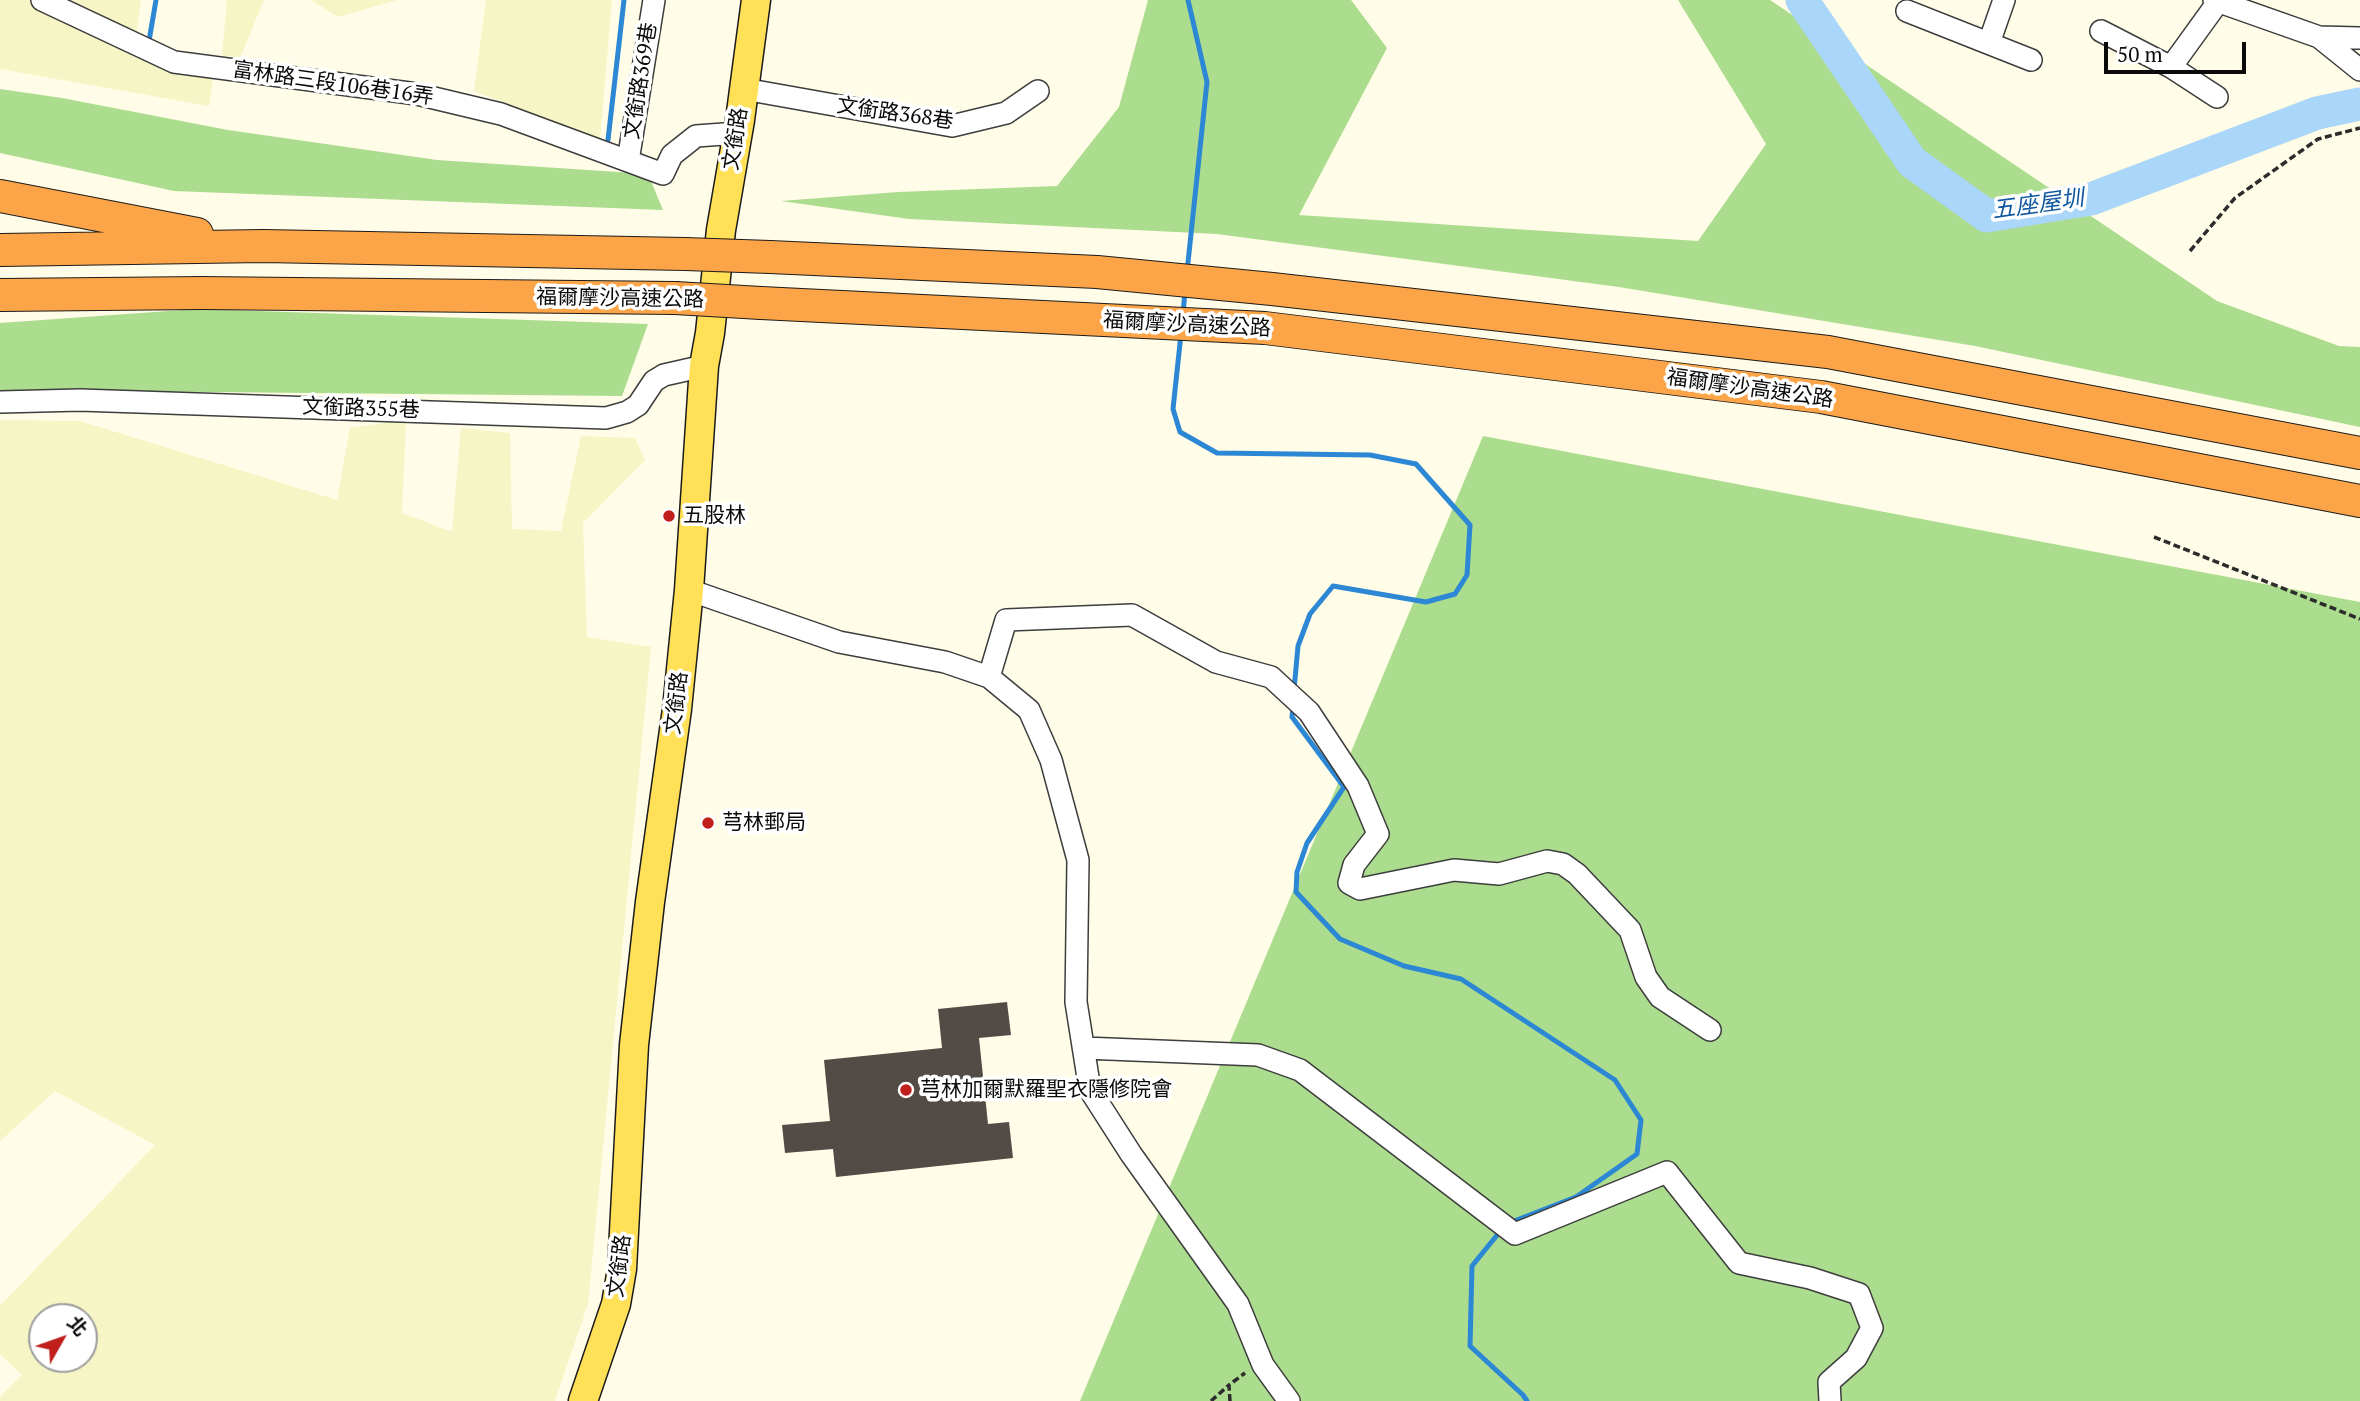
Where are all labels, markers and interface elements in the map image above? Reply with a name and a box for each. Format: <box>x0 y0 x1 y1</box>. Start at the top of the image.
street label: 文銜路369巷 <box>619 21 663 141</box>
scale bar <box>2108 28 2250 72</box>
text: 50 m <box>2117 40 2163 68</box>
street label: 富林路三段106巷16弄 <box>231 57 435 111</box>
street label: 文銜路368巷 <box>835 93 955 135</box>
street label: 文銜路 <box>719 106 753 172</box>
water label: 五座屋圳 <box>1991 185 2085 225</box>
street label: 福爾摩沙高速公路 <box>536 285 704 313</box>
street label: 福爾摩沙高速公路 <box>1102 308 1272 342</box>
street label: 福爾摩沙高速公路 <box>1665 365 1835 413</box>
street label: 文銜路355巷 <box>302 394 420 424</box>
place label: 五股林 <box>683 503 746 529</box>
marker: 五股林 <box>661 508 677 524</box>
street label: 文銜路 <box>661 670 693 736</box>
place label: 芎林郵局 <box>722 810 806 836</box>
marker: 芎林郵局 <box>700 815 716 831</box>
place label: 芎林加爾默羅聖衣隱修院會 <box>920 1077 1172 1103</box>
marker: 芎林加爾默羅聖衣隱修院會 <box>898 1082 914 1098</box>
street label: 文銜路 <box>604 1233 636 1299</box>
north arrow <box>28 1303 98 1373</box>
text: 北 <box>62 1310 94 1341</box>

